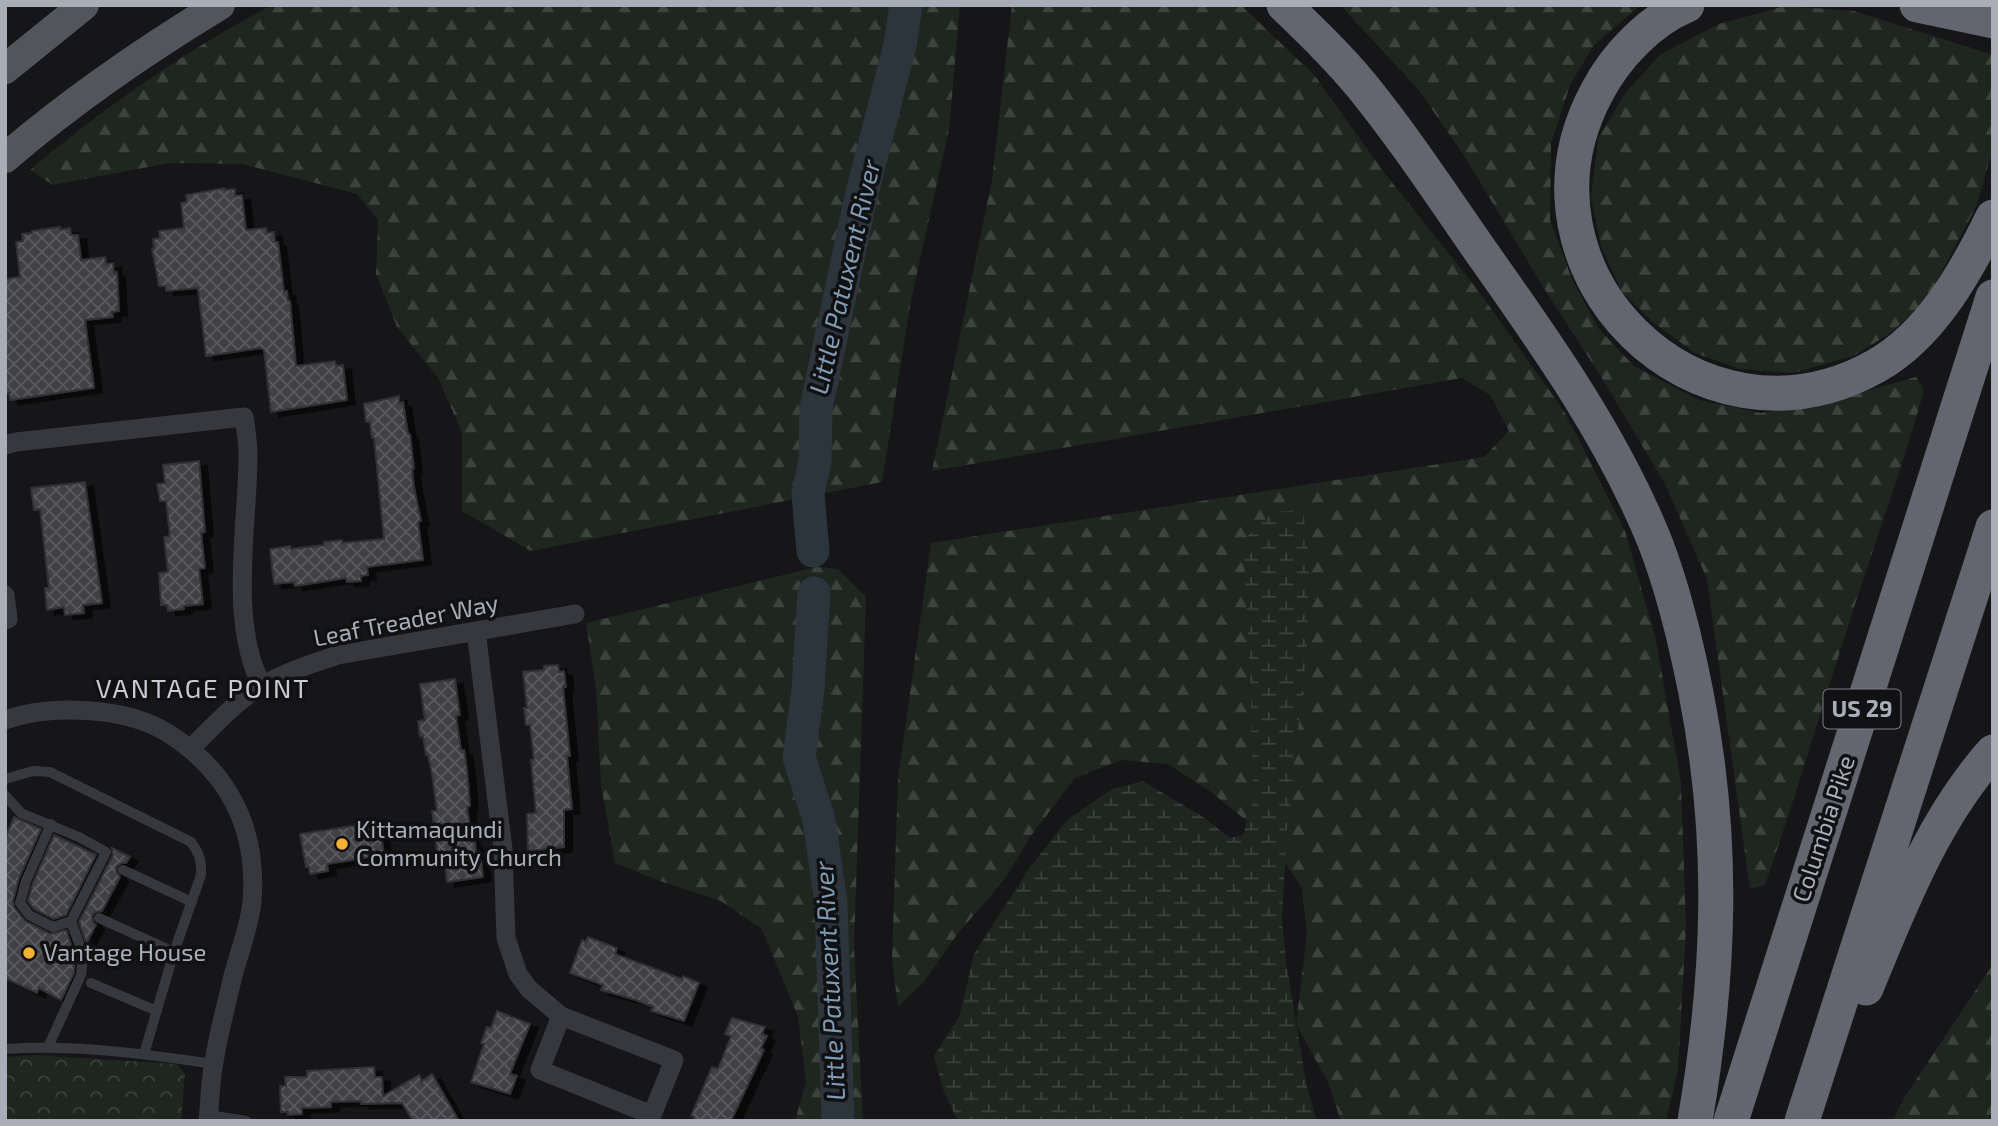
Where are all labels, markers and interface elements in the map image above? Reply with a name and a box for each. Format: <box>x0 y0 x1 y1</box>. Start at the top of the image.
water label: Little Patuxent River <box>801 156 886 397</box>
street label: Leaf Treader Way <box>311 587 501 652</box>
district label: VANTAGE POINT <box>96 672 310 703</box>
road number: US 29 <box>1824 690 1900 729</box>
street label: Columbia Pike <box>1785 752 1860 905</box>
place label: Kittamaqundi Community Church <box>356 814 562 871</box>
marker: Kittamaqundi Community Church <box>334 836 350 852</box>
water label: Little Patuxent River <box>807 860 850 1102</box>
place label: Vantage House <box>43 937 206 966</box>
marker: Vantage House <box>21 945 37 961</box>

